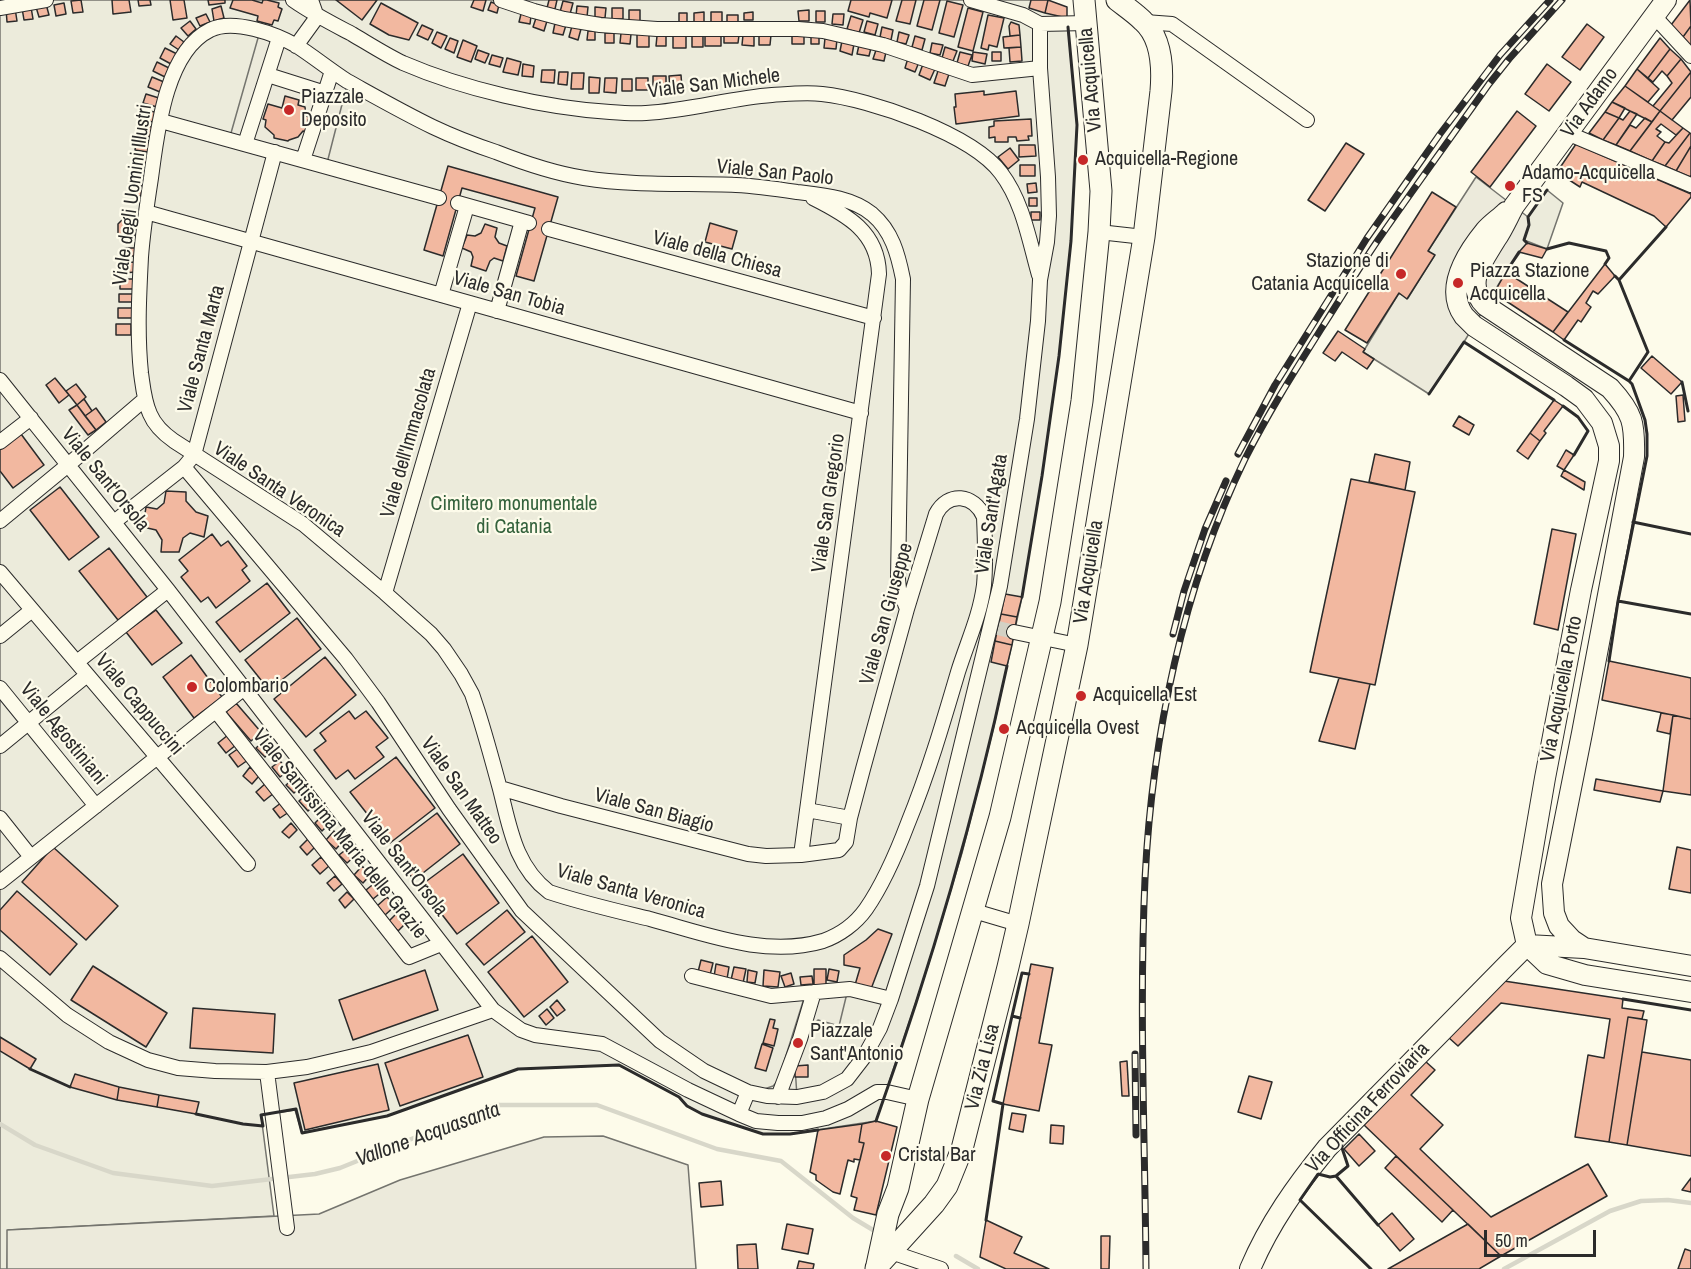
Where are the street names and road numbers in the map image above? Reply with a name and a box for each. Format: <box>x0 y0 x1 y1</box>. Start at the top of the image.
street label: Via Acquicella <box>1074 27 1108 133</box>
street label: Via Adamo <box>1557 63 1623 143</box>
street label: Viale San Michele <box>647 64 781 104</box>
street label: Viale degli Uomini Illustri <box>108 103 158 287</box>
street label: Viale San Paolo <box>715 155 835 191</box>
street label: Viale della Chiesa <box>650 226 784 284</box>
street label: Viale San Tobia <box>450 267 568 321</box>
street label: Viale Santa Marta <box>173 283 231 415</box>
street label: Viale dell'Immacolata <box>376 365 442 521</box>
street label: Viale Sant'Orsola <box>56 423 154 537</box>
street label: Viale San Gregorio <box>807 432 851 574</box>
street label: Viale Santa Veronica <box>209 437 349 543</box>
street label: Viale Sant'Agata <box>971 452 1013 576</box>
street label: Via Acquicella <box>1069 518 1109 626</box>
street label: Viale San Giuseppe <box>855 540 919 688</box>
street label: Via Acquicella Porto <box>1536 614 1588 764</box>
street label: Viale Cappuccini <box>90 650 188 760</box>
street label: Viale Agostiniani <box>14 678 112 790</box>
street label: Viale Santissima Maria delle Grazie <box>247 724 431 944</box>
street label: Viale San Matteo <box>415 733 507 849</box>
street label: Viale San Biagio <box>592 784 716 838</box>
street label: Viale Sant'Orsola <box>355 807 453 921</box>
street label: Viale Santa Veronica <box>554 859 708 925</box>
street label: Via Zia Lisa <box>961 1021 1005 1113</box>
street label: Via Officina Ferroviaria <box>1301 1038 1435 1178</box>

